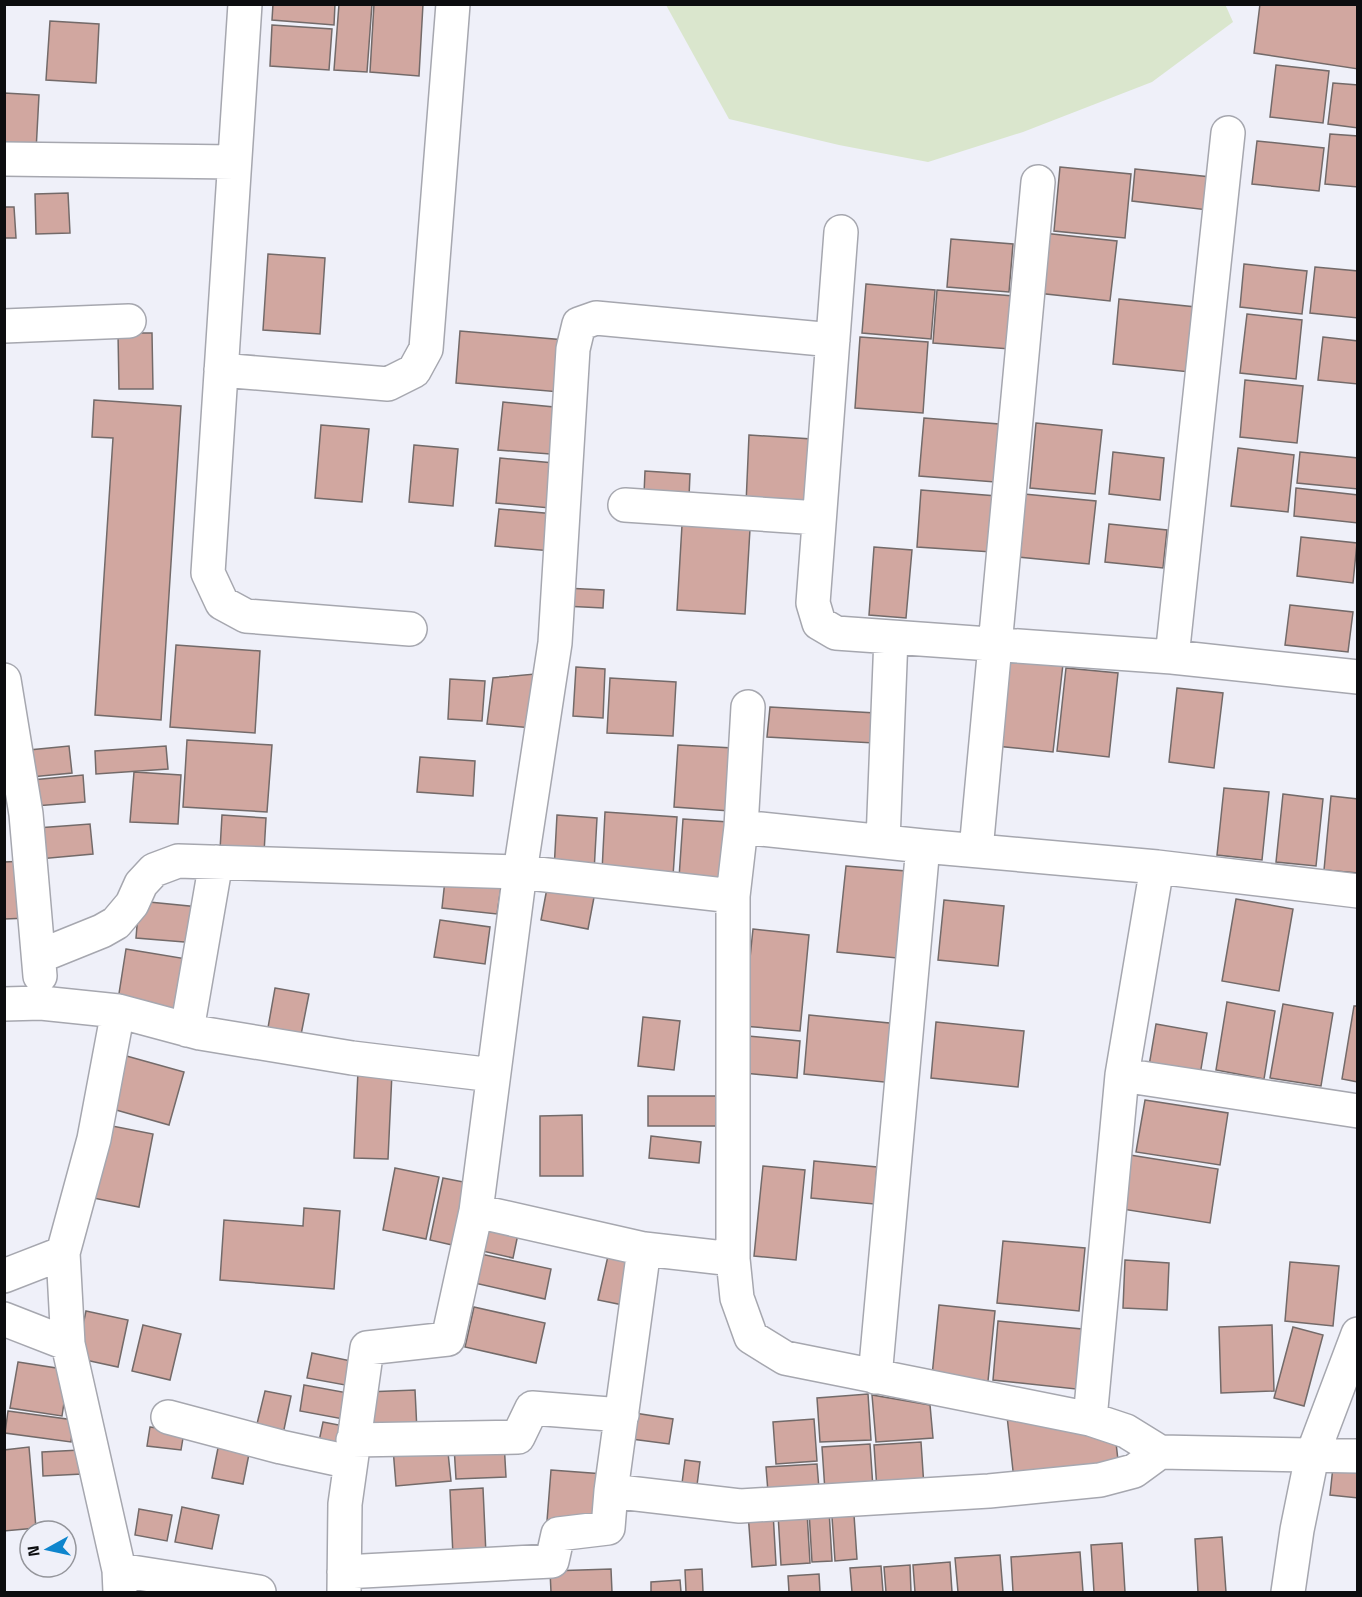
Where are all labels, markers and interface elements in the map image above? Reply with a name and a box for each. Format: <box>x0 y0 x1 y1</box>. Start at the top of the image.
north arrow <box>18 1519 78 1579</box>
text: N <box>20 1544 46 1558</box>

